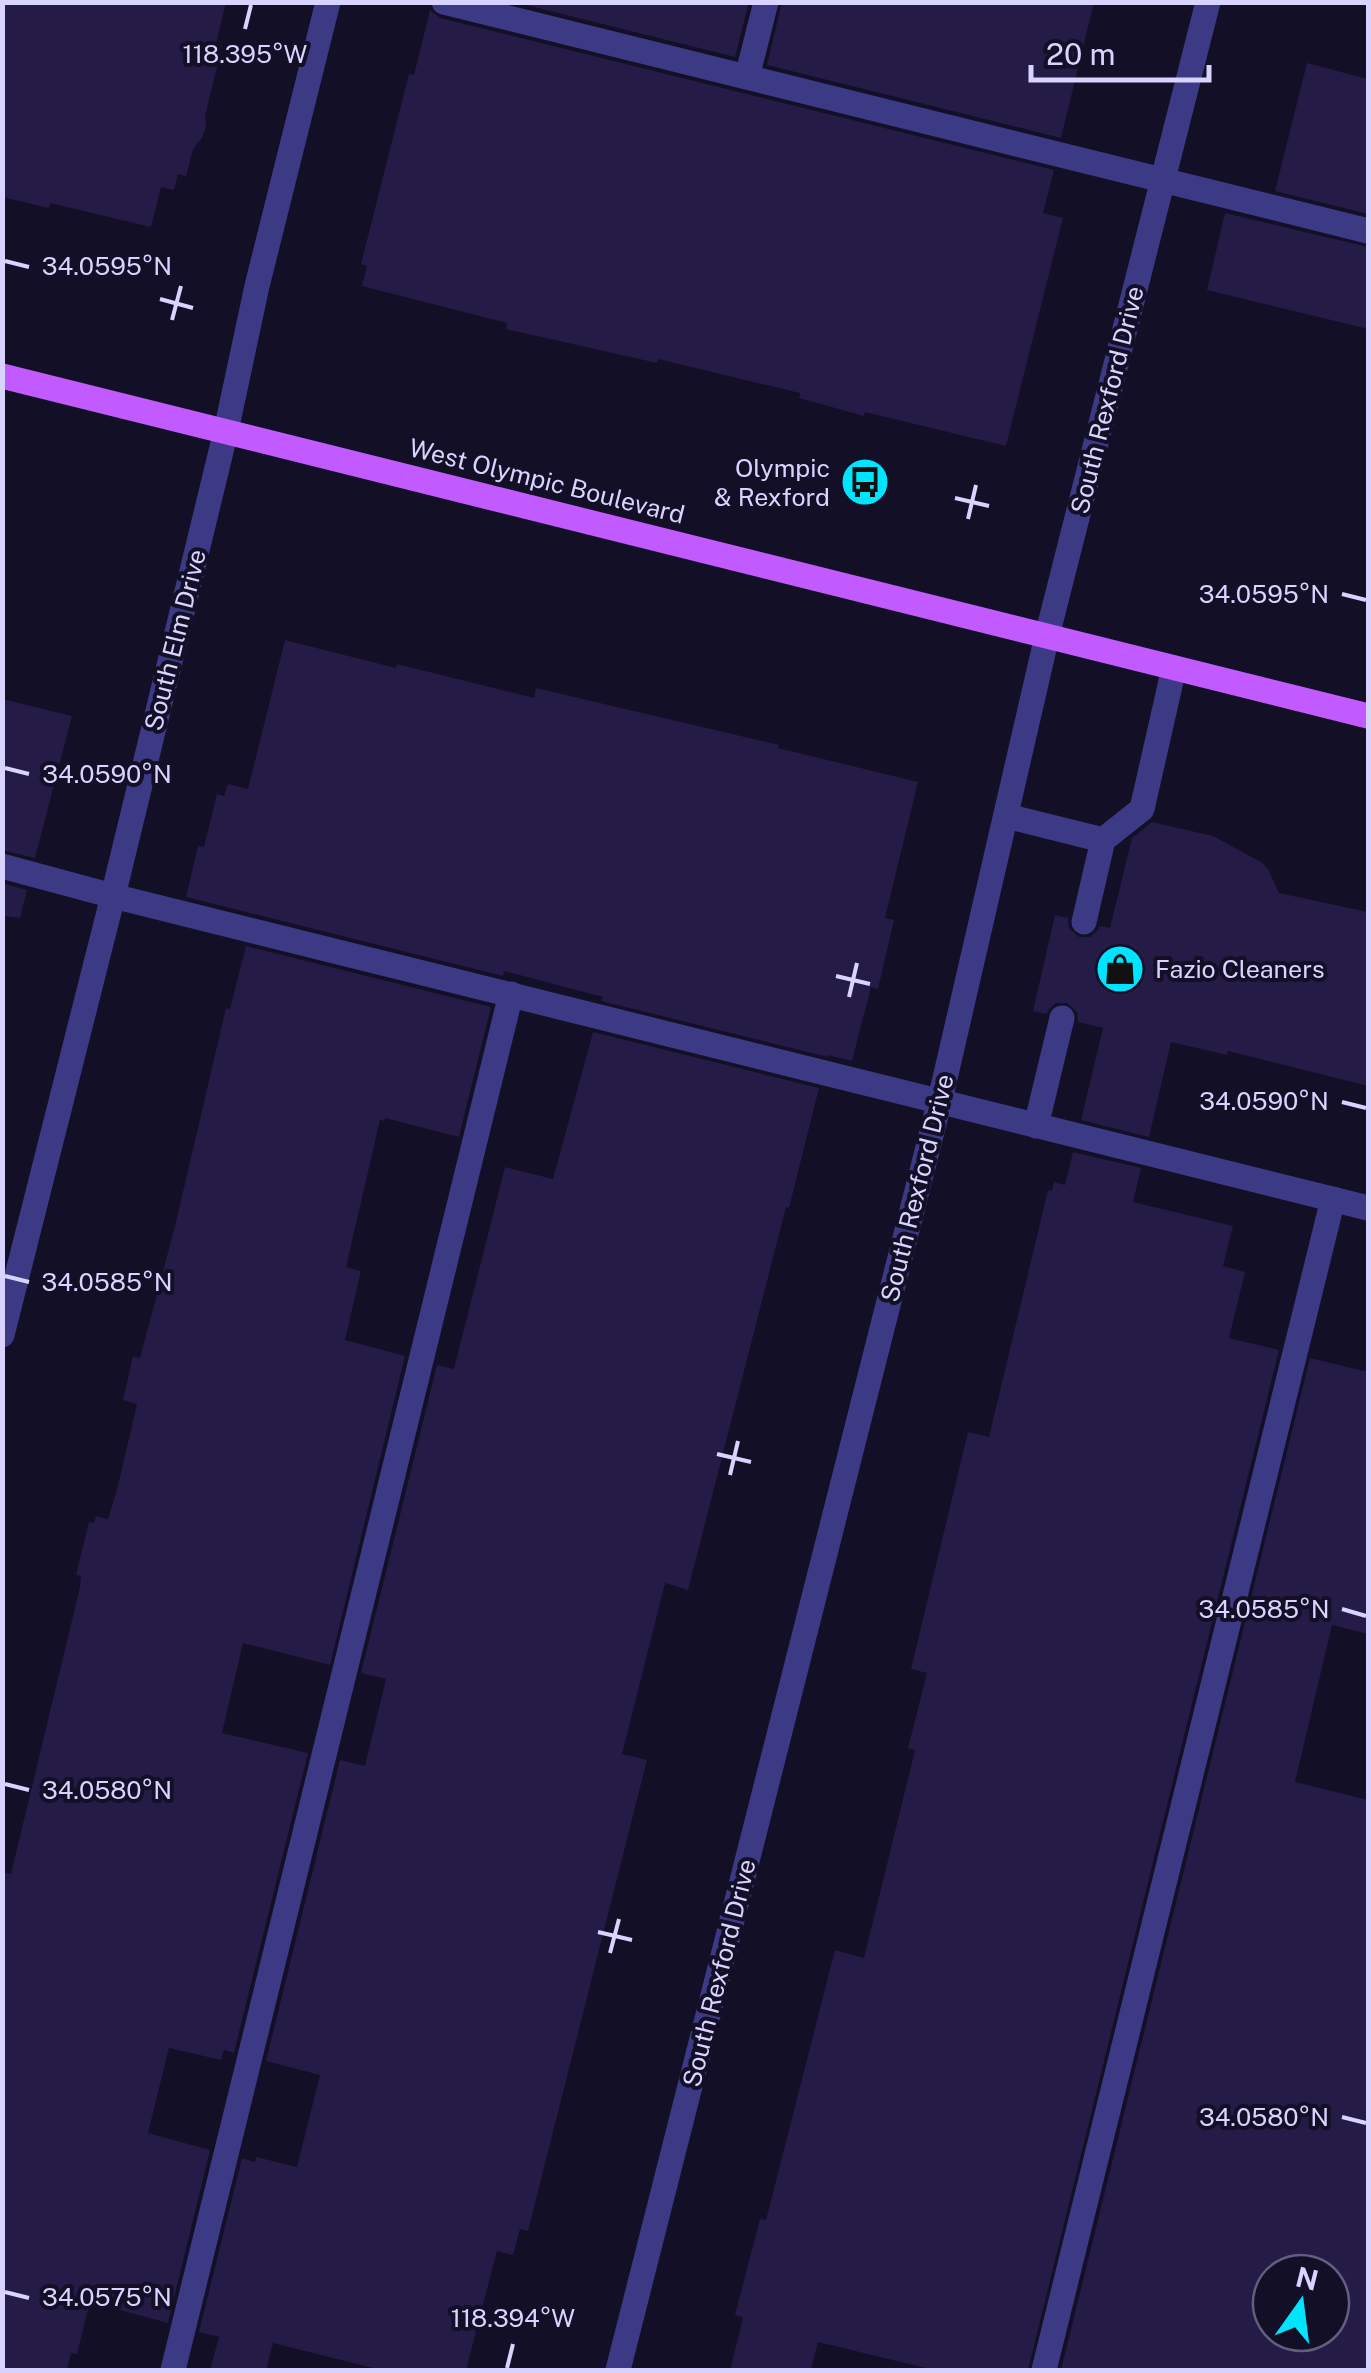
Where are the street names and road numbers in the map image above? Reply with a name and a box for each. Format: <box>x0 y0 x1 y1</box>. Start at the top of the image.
street label: South Rexford Drive <box>1064 283 1150 517</box>
street label: West Olympic Boulevard <box>406 432 688 530</box>
street label: South Elm Drive <box>138 546 212 734</box>
street label: South Rexford Drive <box>874 1071 960 1305</box>
street label: South Rexford Drive <box>676 1856 762 2090</box>

